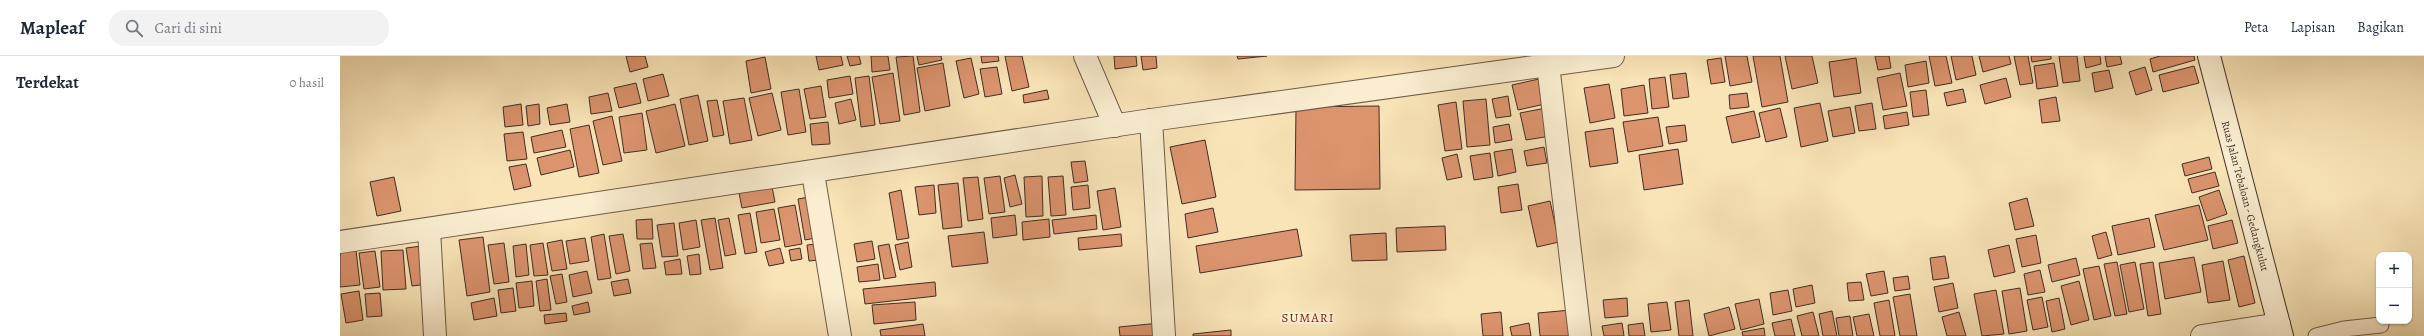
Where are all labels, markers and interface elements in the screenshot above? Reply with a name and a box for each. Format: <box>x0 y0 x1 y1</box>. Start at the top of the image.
search box <box>109 10 389 46</box>
text: Mapleaf <box>20 15 85 41</box>
icon: search <box>123 17 145 39</box>
text: Cari di sini <box>155 18 222 38</box>
text: Peta <box>2244 18 2268 37</box>
text: Lapisan <box>2290 18 2335 37</box>
text: Bagikan <box>2357 18 2404 37</box>
text: Terdekat <box>16 71 79 94</box>
text: 0 hasil <box>289 74 324 91</box>
street label: Ruas Jalan Tebaloan - Gedangkulut <box>2218 119 2272 273</box>
map controls <box>2376 252 2412 324</box>
button: + <box>2376 252 2412 288</box>
button: − <box>2376 288 2412 324</box>
district label: SUMARI <box>1282 309 1334 326</box>

